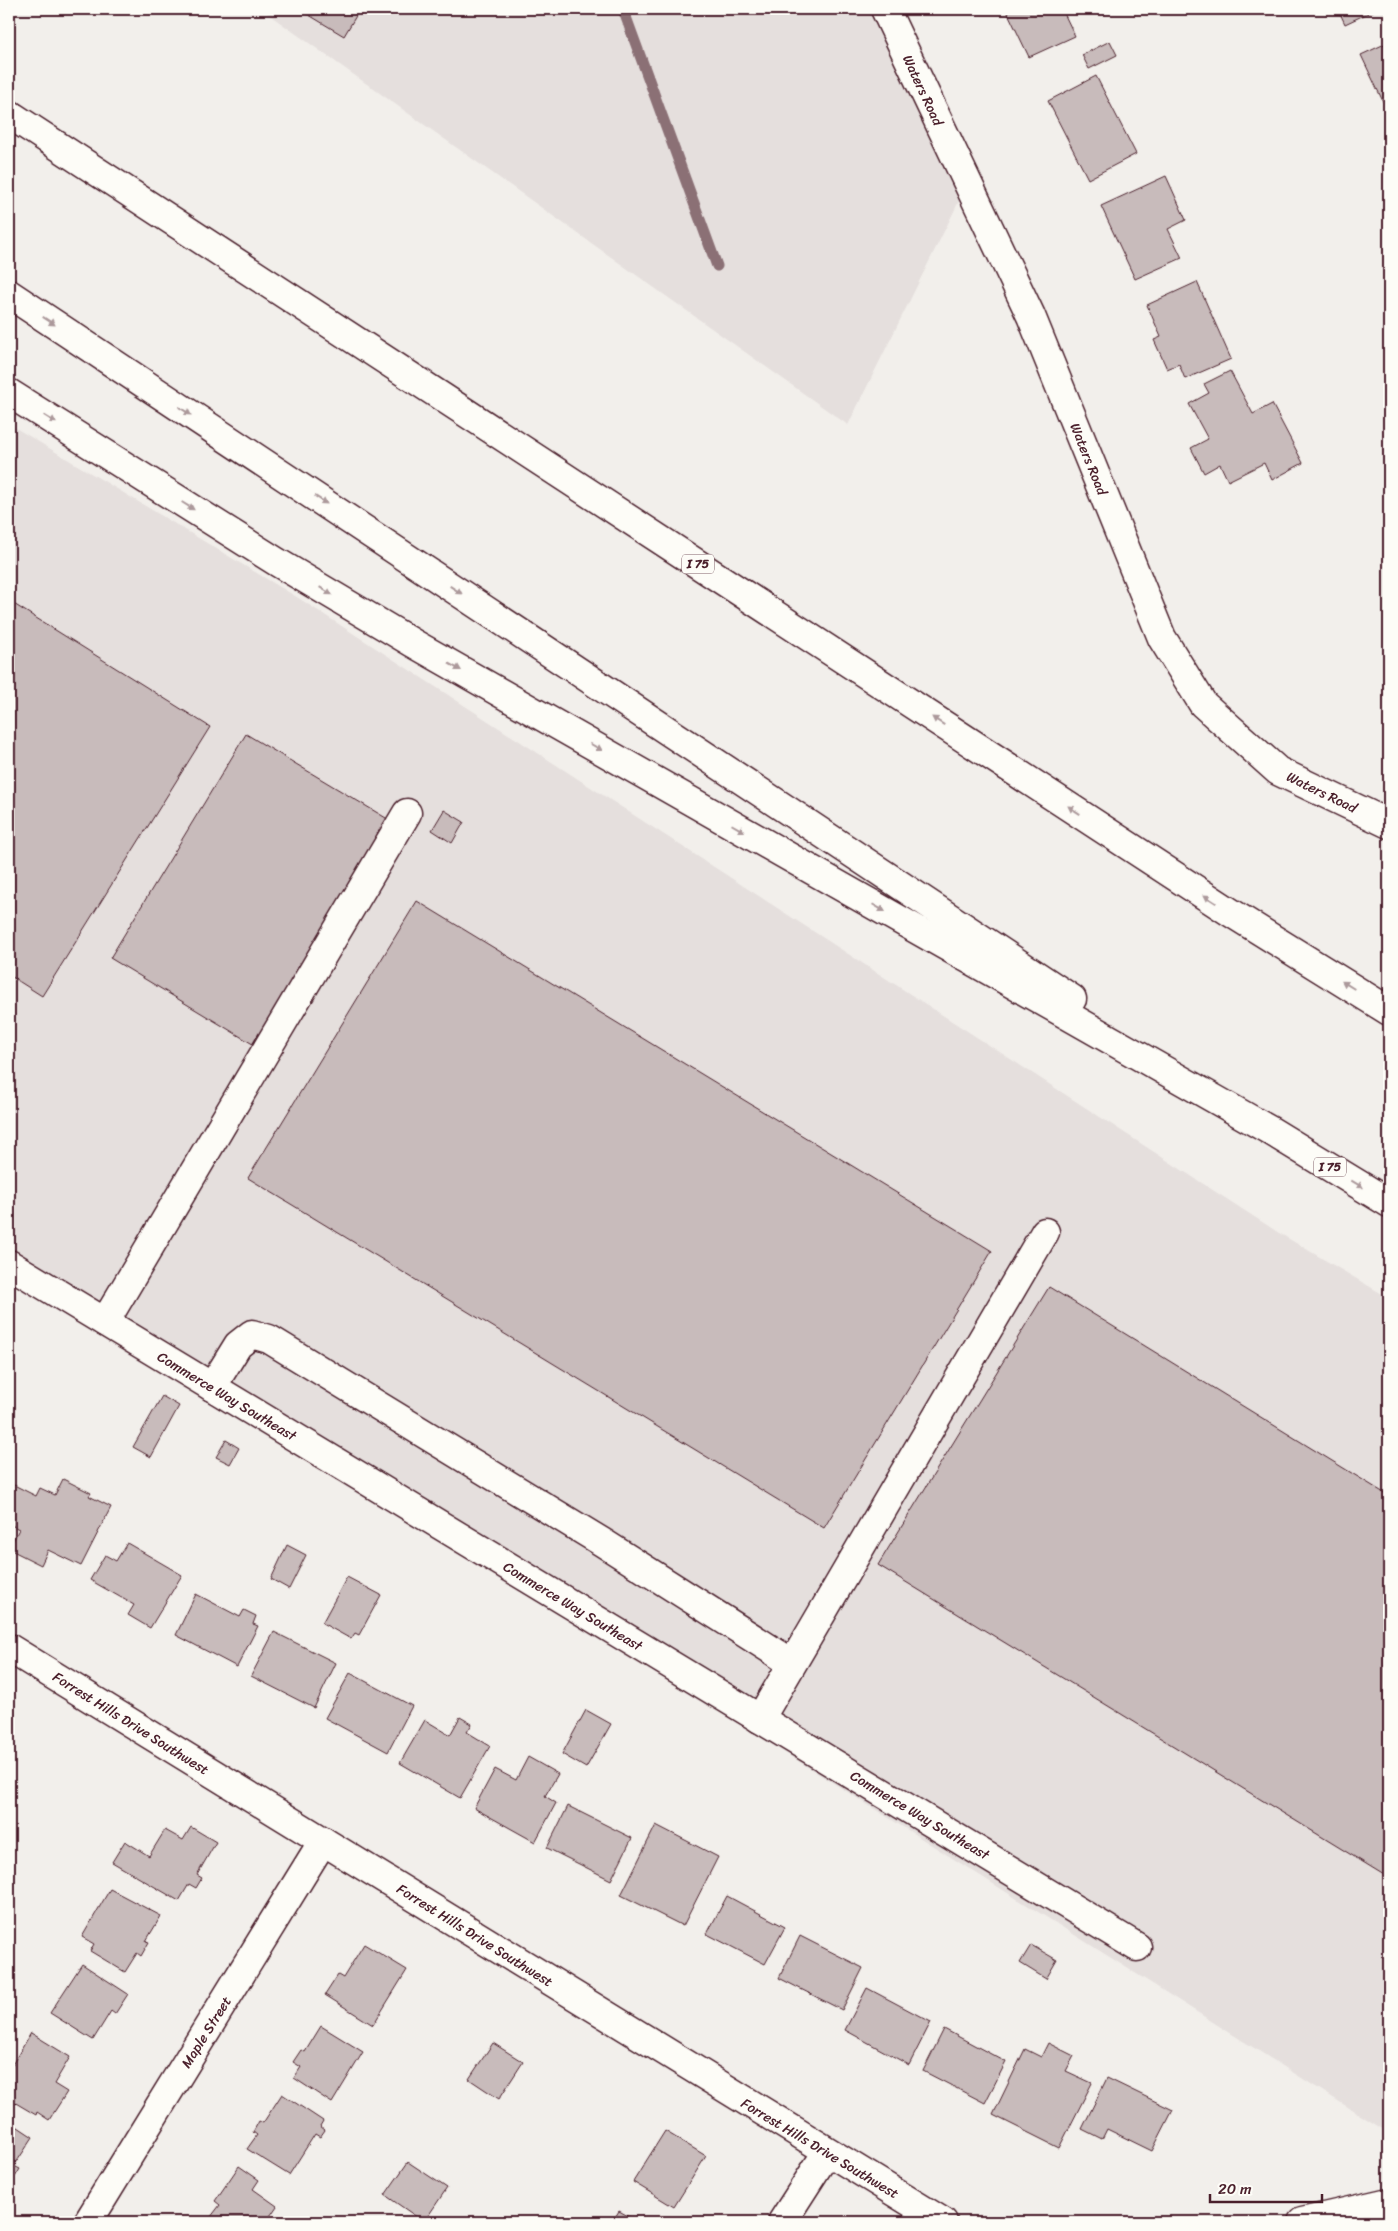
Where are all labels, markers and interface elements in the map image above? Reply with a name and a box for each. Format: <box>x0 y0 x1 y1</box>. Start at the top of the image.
street label: Waters Road <box>895 50 951 131</box>
one-way arrow <box>43 316 56 326</box>
one-way arrow <box>178 406 192 415</box>
one-way arrow <box>43 415 57 424</box>
street label: Waters Road <box>1063 419 1115 501</box>
one-way arrow <box>314 495 327 505</box>
one-way arrow <box>181 501 194 511</box>
road number: I 75 <box>682 554 714 574</box>
one-way arrow <box>449 585 463 595</box>
one-way arrow <box>319 587 332 596</box>
one-way arrow <box>448 663 463 671</box>
one-way arrow <box>931 716 945 726</box>
one-way arrow <box>590 743 603 752</box>
street label: Waters Road <box>1282 765 1363 821</box>
one-way arrow <box>1067 805 1081 815</box>
one-way arrow <box>731 823 744 832</box>
one-way arrow <box>1203 894 1217 904</box>
one-way arrow <box>871 904 886 912</box>
one-way arrow <box>1341 980 1354 990</box>
road number: I 75 <box>1314 1158 1346 1176</box>
one-way arrow <box>1351 1179 1364 1188</box>
street label: Commerce Way Southeast <box>152 1345 303 1449</box>
street label: Commerce Way Southeast <box>498 1555 649 1659</box>
street label: Forrest Hills Drive Southwest <box>47 1665 214 1782</box>
street label: Commerce Way Southeast <box>845 1764 996 1868</box>
street label: Forrest Hills Drive Southwest <box>391 1877 558 1994</box>
street label: Maple Street <box>174 1991 238 2073</box>
street label: Forrest Hills Drive Southwest <box>736 2091 904 2206</box>
scale bar <box>1210 2171 1323 2203</box>
text: 20 m <box>1218 2176 1252 2202</box>

